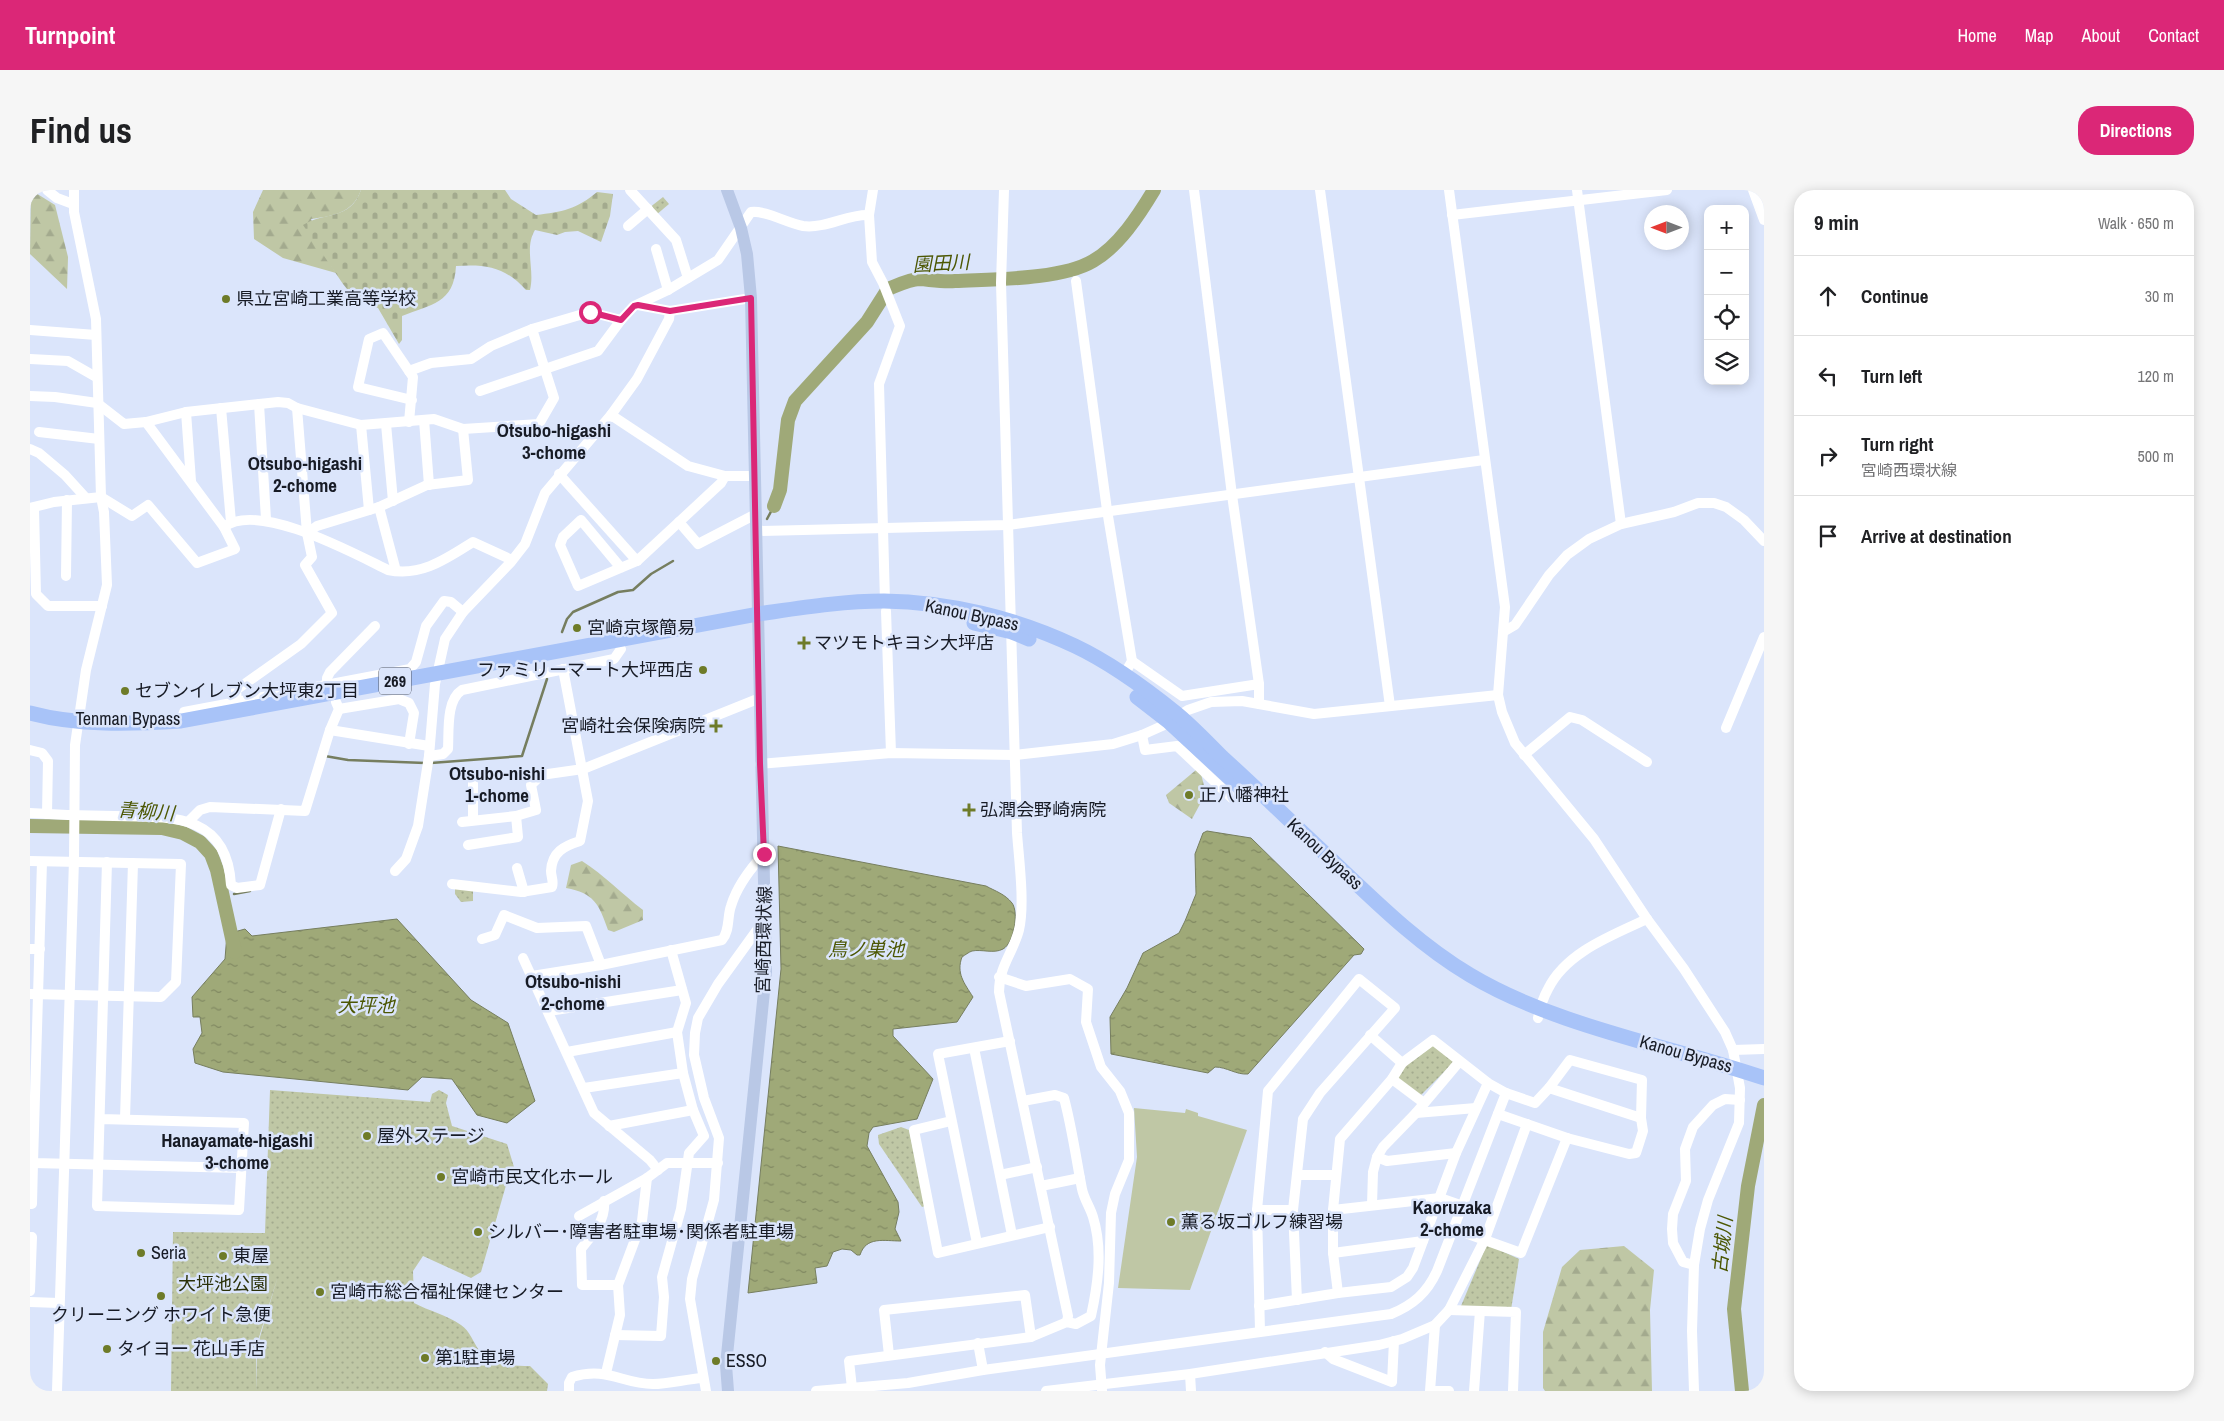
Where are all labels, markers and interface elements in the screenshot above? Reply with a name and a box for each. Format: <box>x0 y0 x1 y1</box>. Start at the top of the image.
text: Turnpoint <box>25 19 115 51</box>
text: Home <box>1957 23 1997 48</box>
text: Map <box>2025 23 2054 48</box>
text: About <box>2082 23 2120 48</box>
text: Contact <box>2148 23 2199 48</box>
button: Directions <box>2078 106 2194 155</box>
text: Find us <box>30 107 132 154</box>
north arrow <box>1644 205 1689 250</box>
map controls <box>1704 205 1749 385</box>
button: + <box>1704 205 1749 250</box>
text: 9 min <box>1814 208 1859 237</box>
text: Walk · 650 m <box>2098 212 2174 234</box>
water label: 園田川 <box>912 248 972 277</box>
button: − <box>1704 250 1749 295</box>
icon: ahead <box>1814 282 1842 310</box>
text: Continue <box>1861 283 1929 309</box>
text: 30 m <box>2145 285 2174 307</box>
place label: 県立宮崎工業高等学校 <box>236 286 416 311</box>
marker: 県立宮崎工業高等学校 <box>220 293 232 305</box>
button: locate <box>1704 295 1749 340</box>
route start <box>579 301 602 324</box>
button: layers <box>1704 340 1749 385</box>
icon: left <box>1814 362 1842 390</box>
text: Turn left <box>1861 363 1922 389</box>
text: 120 m <box>2138 365 2174 387</box>
district label: Otsubo-higashi 3-chome <box>497 417 611 465</box>
text: Turn right <box>1861 431 1933 457</box>
icon: right <box>1814 442 1842 470</box>
text: 500 m <box>2138 445 2174 467</box>
district label: Otsubo-higashi 2-chome <box>248 450 362 498</box>
text: 宮崎西環状線 <box>1861 459 1957 481</box>
icon: arrive <box>1814 522 1842 550</box>
text: Arrive at destination <box>1861 523 2012 549</box>
street label: Kanou Bypass <box>923 592 1021 637</box>
place label: 宮崎京塚簡易 <box>587 615 695 640</box>
marker: 宮崎京塚簡易 <box>571 622 583 634</box>
place label: マツモトキヨシ大坪店 <box>814 630 994 655</box>
marker: マツモトキヨシ大坪店 <box>798 637 810 649</box>
place label: ファミリーマート大坪西店 <box>477 657 693 682</box>
marker: ファミリーマート大坪西店 <box>697 664 709 676</box>
road number: 269 <box>379 668 411 694</box>
place label: セブンイレブン大坪東2丁目 <box>135 678 359 703</box>
marker: セブンイレブン大坪東2丁目 <box>119 685 131 697</box>
street label: Tenman Bypass <box>75 706 181 731</box>
place label: 宮崎社会保険病院 <box>561 713 705 738</box>
marker: 宮崎社会保険病院 <box>709 719 723 733</box>
district label: Otsubo-nishi 1-chome <box>449 760 545 808</box>
place label: 正八幡神社 <box>1199 782 1289 807</box>
marker: 正八幡神社 <box>1183 789 1195 801</box>
water label: 青柳川 <box>117 796 177 826</box>
place label: 弘潤会野崎病院 <box>980 797 1106 822</box>
marker: 弘潤会野崎病院 <box>962 803 976 817</box>
street label: Kanou Bypass <box>1282 812 1369 895</box>
route end <box>753 843 776 866</box>
street label: 宮崎西環状線 <box>750 886 777 994</box>
water label: 鳥ノ巣池 <box>828 936 906 962</box>
district label: Otsubo-nishi 2-chome <box>525 968 621 1016</box>
water label: 大坪池 <box>337 992 396 1018</box>
street label: Kanou Bypass <box>1637 1028 1735 1079</box>
place label: 屋外ステージ <box>377 1123 485 1148</box>
district label: Hanayamate-higashi 3-chome <box>161 1127 313 1175</box>
marker: 屋外ステージ <box>361 1130 373 1142</box>
place label: 宮崎市民文化ホール <box>451 1164 613 1189</box>
marker: 宮崎市民文化ホール <box>435 1171 447 1183</box>
district label: Kaoruzaka 2-chome <box>1413 1194 1492 1242</box>
place label: 薫る坂ゴルフ練習場 <box>1181 1209 1343 1234</box>
water label: 古城川 <box>1706 1213 1738 1275</box>
marker: 薫る坂ゴルフ練習場 <box>1165 1216 1177 1228</box>
place label: シルバー･障害者駐車場･関係者駐車場 <box>488 1219 794 1244</box>
marker: シルバー･障害者駐車場･関係者駐車場 <box>472 1226 484 1238</box>
place label: Seria <box>151 1240 186 1265</box>
place label: 東屋 <box>233 1243 269 1268</box>
marker: Seria <box>135 1247 147 1259</box>
marker: 東屋 <box>217 1250 229 1262</box>
park label: 大坪池公園 <box>178 1271 268 1296</box>
place label: 宮崎市総合福祉保健センター <box>330 1279 564 1304</box>
marker: 宮崎市総合福祉保健センター <box>314 1286 326 1298</box>
marker: クリーニング ホワイト急便 <box>155 1290 167 1302</box>
place label: クリーニング ホワイト急便 <box>51 1302 271 1327</box>
place label: タイヨー 花山手店 <box>117 1336 265 1361</box>
marker: タイヨー 花山手店 <box>101 1343 113 1355</box>
place label: 第1駐車場 <box>435 1345 515 1370</box>
place label: ESSO <box>726 1348 767 1373</box>
marker: 第1駐車場 <box>419 1352 431 1364</box>
marker: ESSO <box>710 1355 722 1367</box>

